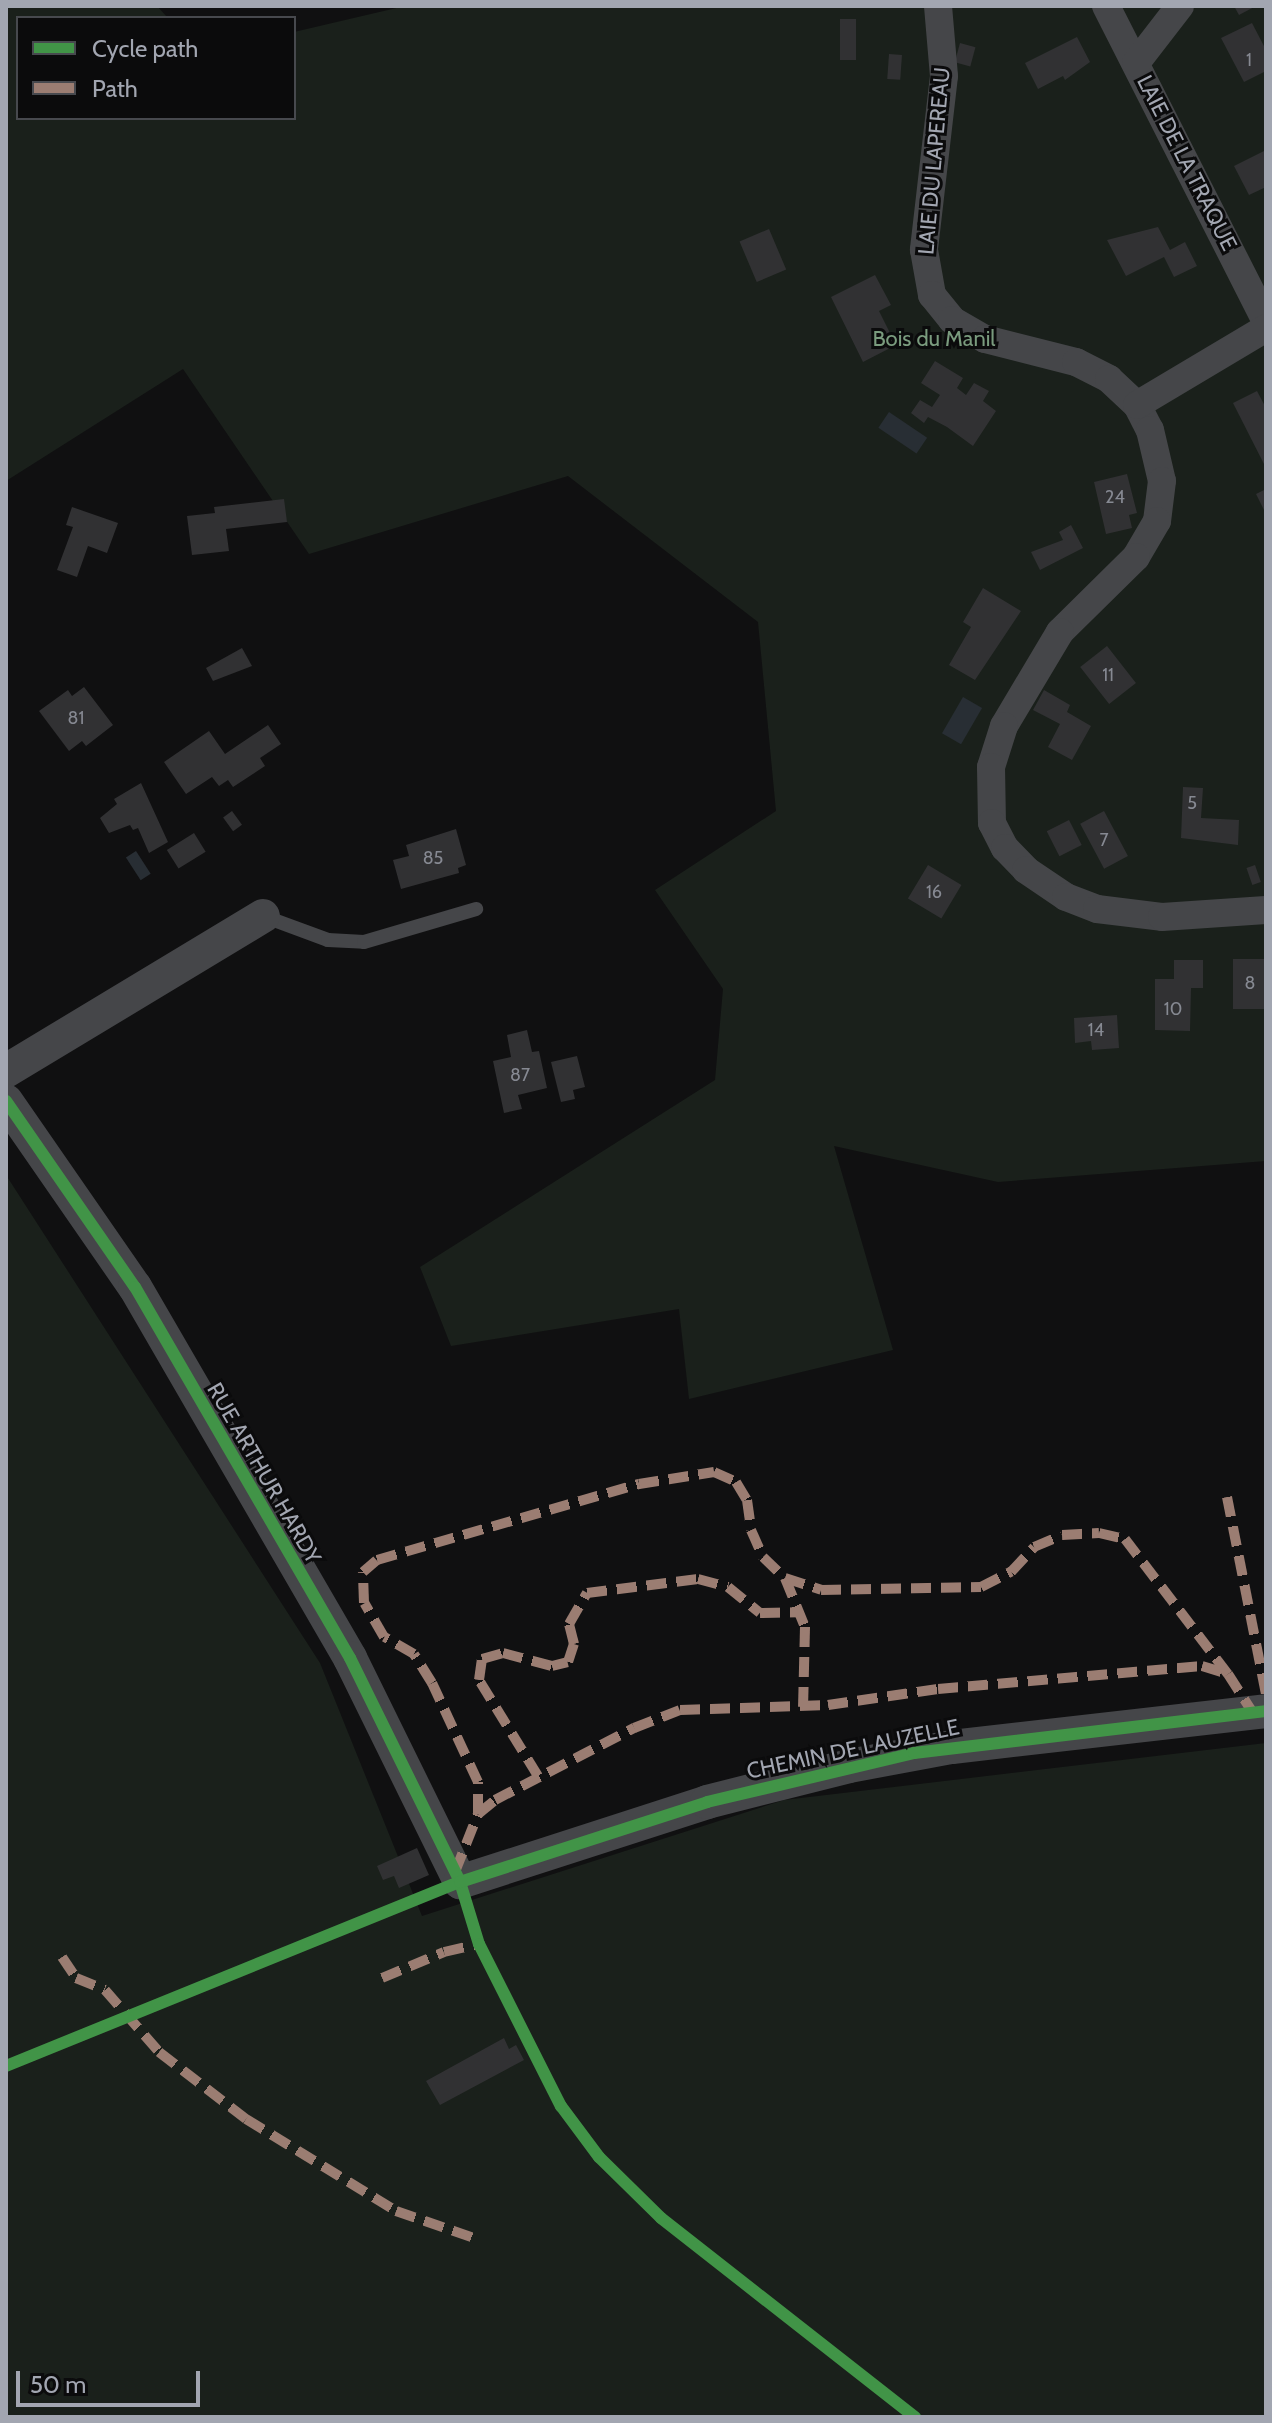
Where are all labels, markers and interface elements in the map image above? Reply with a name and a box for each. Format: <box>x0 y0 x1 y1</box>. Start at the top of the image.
legend <box>16 16 296 120</box>
text: Cycle path <box>92 34 198 63</box>
house number: 1 <box>1246 49 1252 71</box>
street label: LAIE DU LAPEREAU <box>913 66 955 256</box>
street label: LAIE DE LA TRAQUE <box>1131 71 1243 255</box>
text: Path <box>92 74 138 103</box>
park label: Bois du Manil <box>872 326 996 352</box>
house number: 24 <box>1105 486 1125 508</box>
house number: 11 <box>1102 664 1114 686</box>
house number: 81 <box>68 707 84 729</box>
house number: 5 <box>1187 792 1197 814</box>
house number: 7 <box>1099 829 1109 851</box>
house number: 85 <box>423 847 443 869</box>
house number: 16 <box>926 881 942 903</box>
house number: 8 <box>1245 972 1255 994</box>
house number: 10 <box>1164 998 1182 1020</box>
house number: 14 <box>1088 1019 1104 1041</box>
house number: 87 <box>510 1064 530 1086</box>
street label: RUE ARTHUR HARDY <box>201 1378 327 1568</box>
street label: CHEMIN DE LAUZELLE <box>744 1714 962 1784</box>
scale bar <box>20 2355 204 2405</box>
text: 50 m <box>30 2370 86 2399</box>

